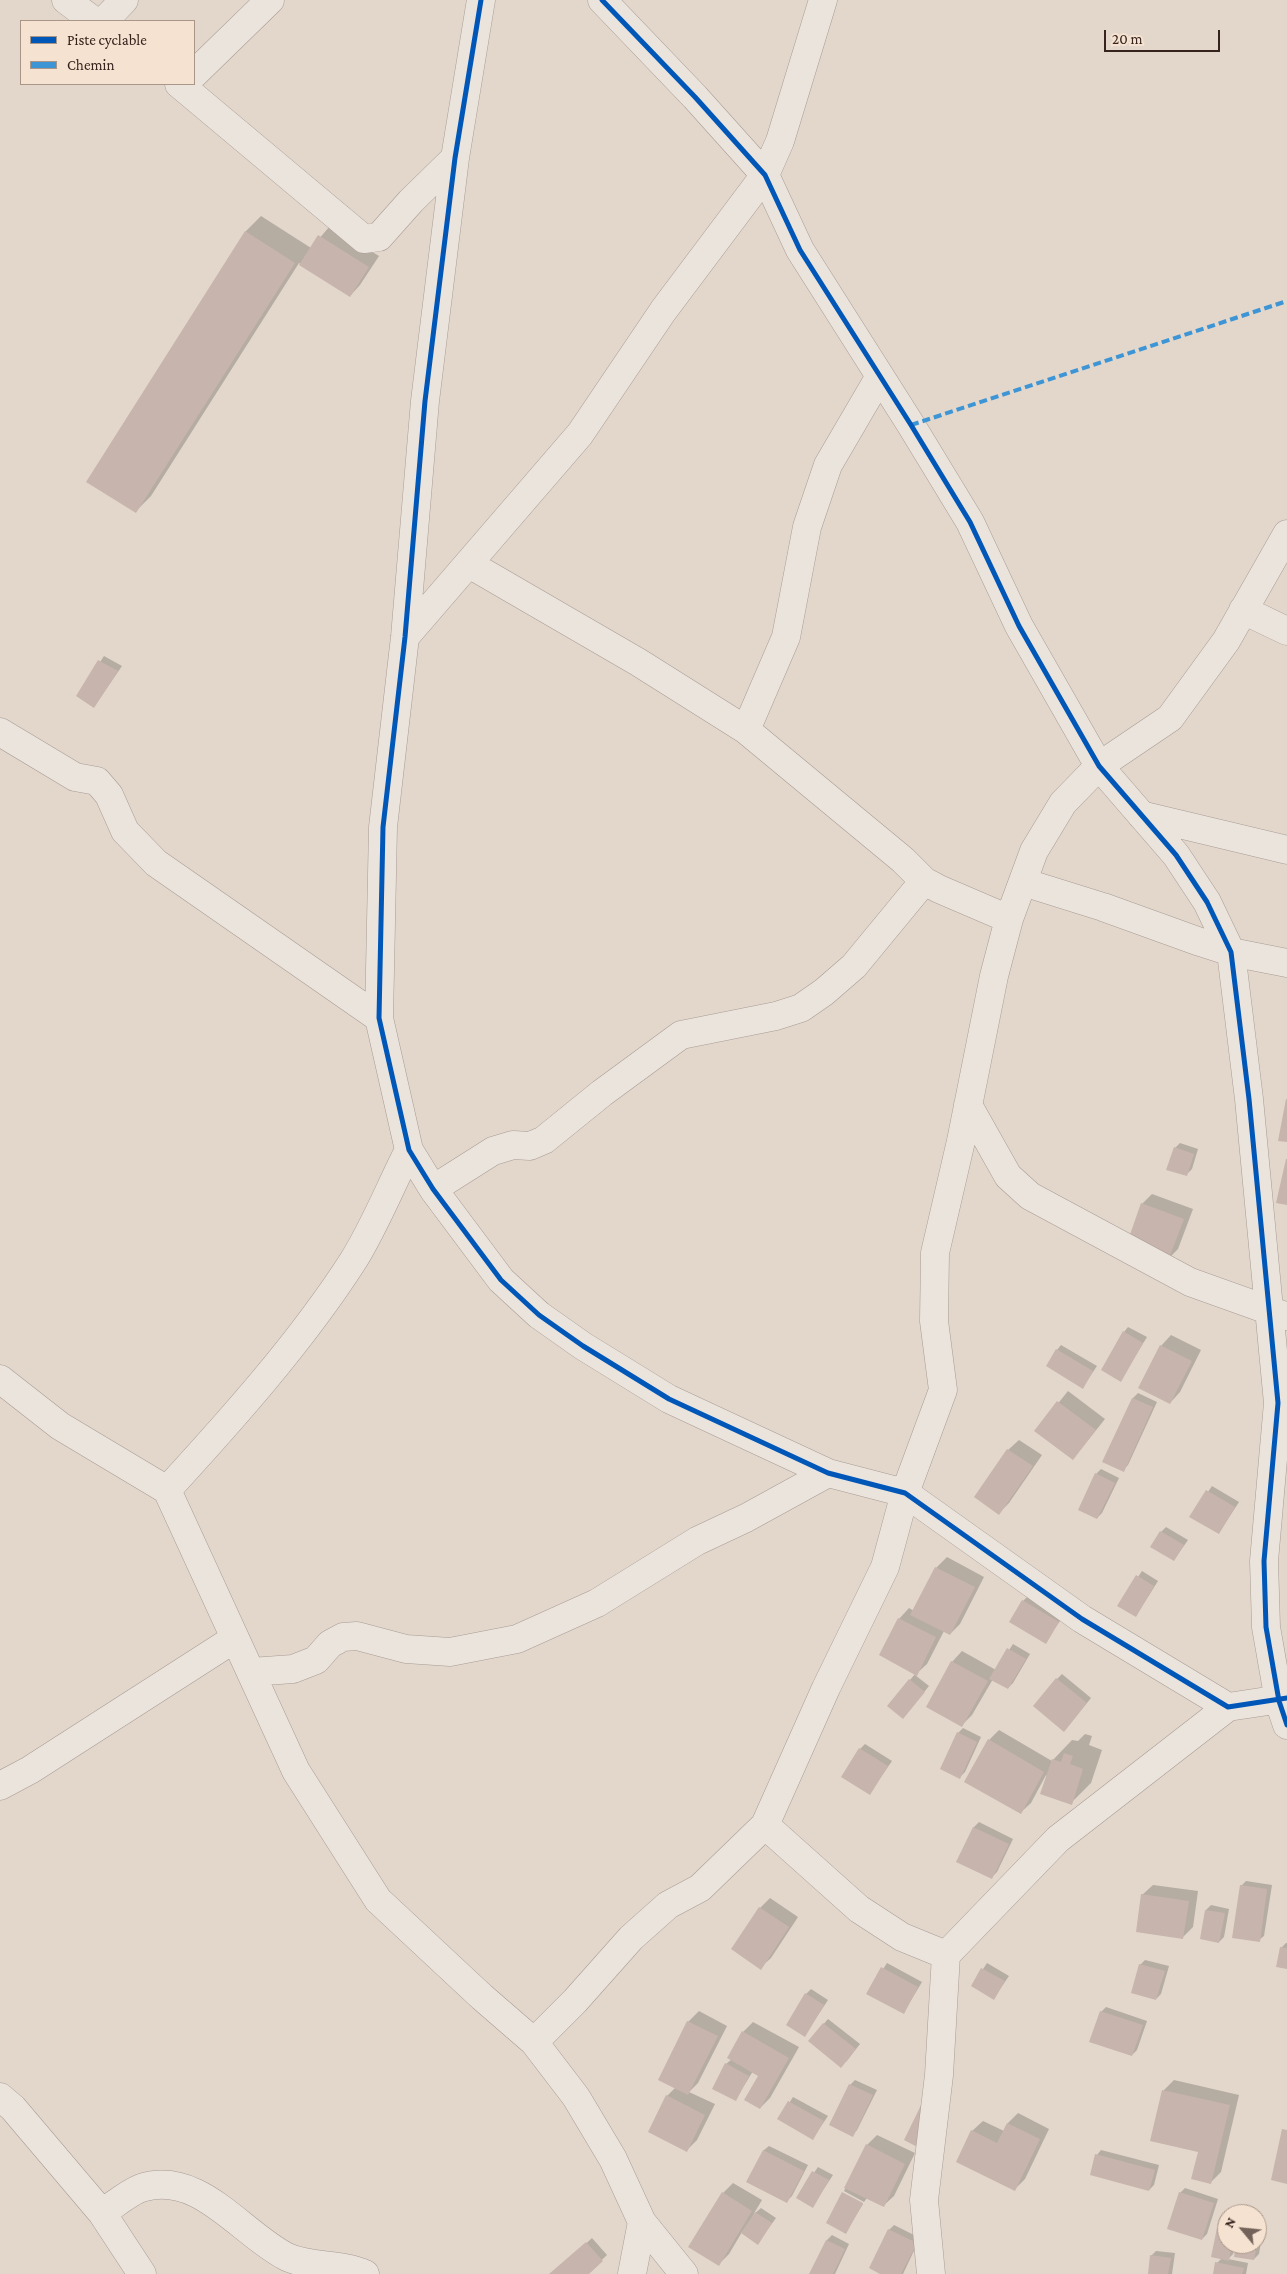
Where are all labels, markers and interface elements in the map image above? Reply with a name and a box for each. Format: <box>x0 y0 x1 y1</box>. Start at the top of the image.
legend <box>20 20 195 85</box>
scale bar <box>1107 20 1223 52</box>
text: 20 m <box>1112 31 1143 47</box>
text: Piste cyclable <box>67 32 147 48</box>
text: Chemin <box>67 57 115 73</box>
north arrow <box>1217 2204 1267 2254</box>
text: N <box>1220 2214 1239 2230</box>

